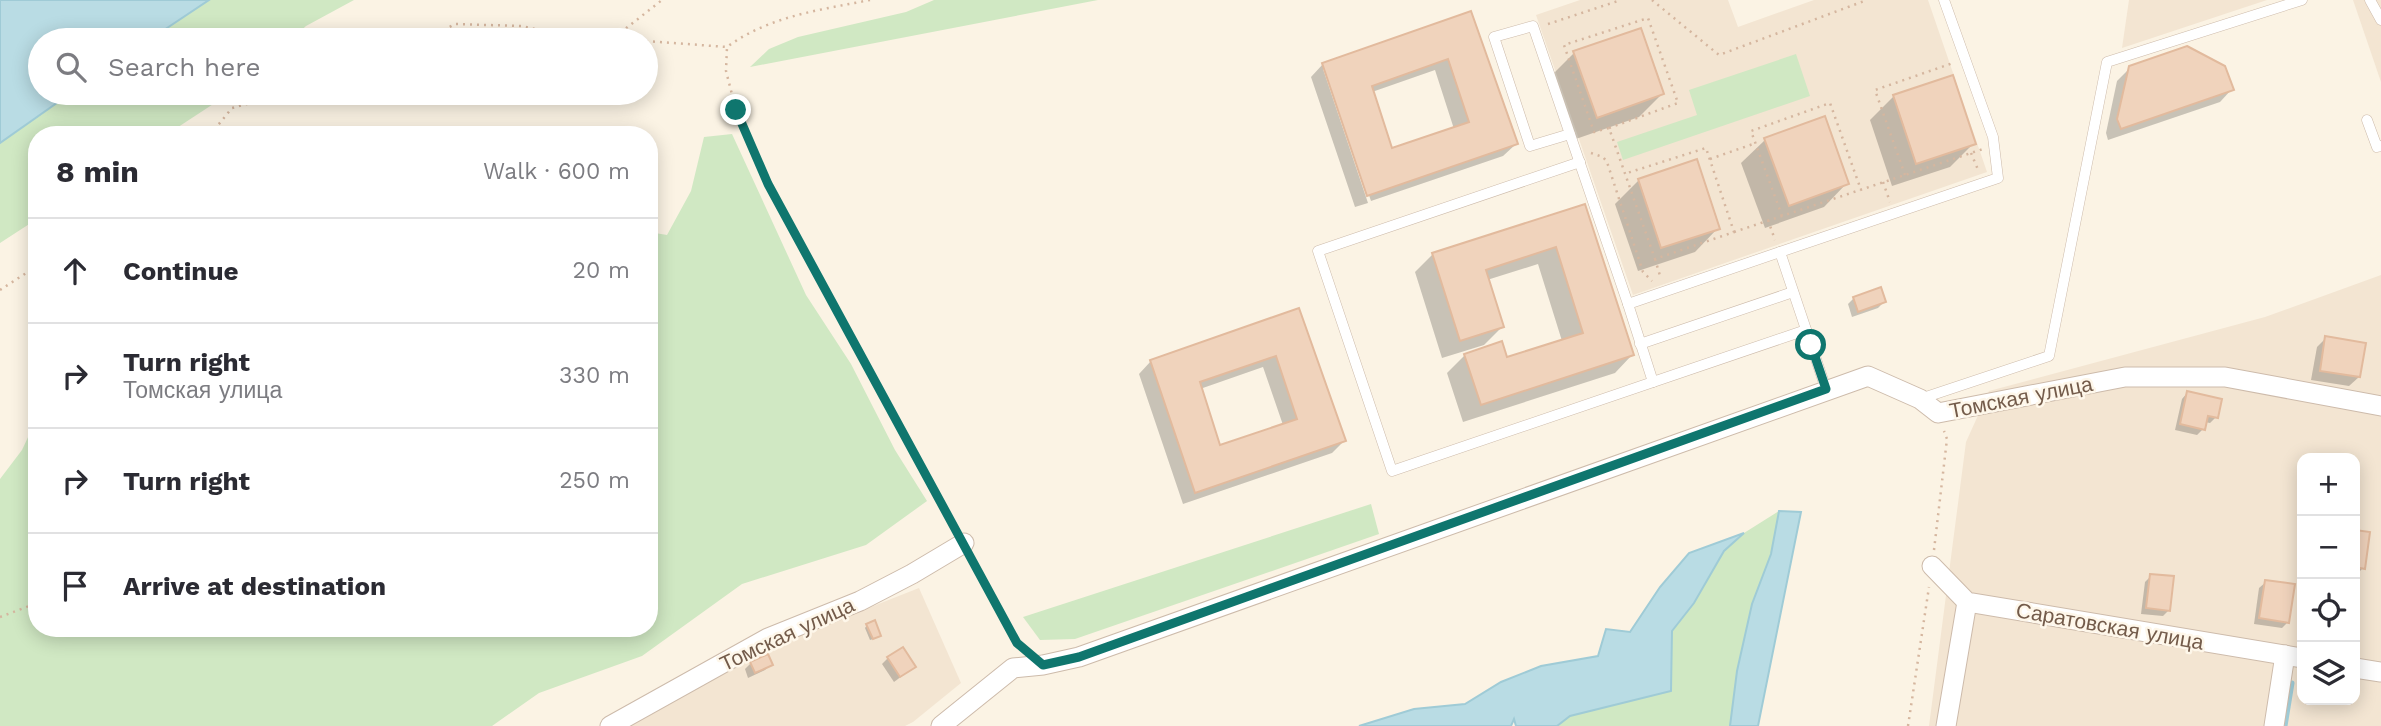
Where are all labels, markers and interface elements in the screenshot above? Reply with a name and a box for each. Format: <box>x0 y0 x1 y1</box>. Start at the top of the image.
search box <box>28 28 658 105</box>
icon: search <box>52 48 90 86</box>
text: Search here <box>108 52 260 82</box>
route end <box>720 94 751 125</box>
text: 8 min <box>56 154 139 189</box>
text: Walk · 600 m <box>483 158 630 185</box>
icon: ahead <box>56 252 94 290</box>
text: Continue <box>123 256 239 286</box>
text: 20 m <box>573 257 630 284</box>
route start <box>1795 329 1826 360</box>
text: Turn right <box>123 347 250 377</box>
icon: right <box>56 357 94 395</box>
text: 330 m <box>559 362 630 389</box>
street label: Томская улица <box>1947 371 2095 423</box>
text: Томская улица <box>123 377 282 404</box>
map controls <box>2297 453 2360 705</box>
button: + <box>2297 453 2360 516</box>
icon: right <box>56 462 94 500</box>
text: Turn right <box>123 466 250 496</box>
text: 250 m <box>559 467 630 494</box>
button: − <box>2297 516 2360 579</box>
icon: arrive <box>56 567 94 605</box>
text: Arrive at destination <box>123 571 386 601</box>
button: locate <box>2297 579 2360 642</box>
street label: Томская улица <box>716 592 858 676</box>
street label: Саратовская улица <box>2014 597 2206 655</box>
button: layers <box>2297 642 2360 705</box>

